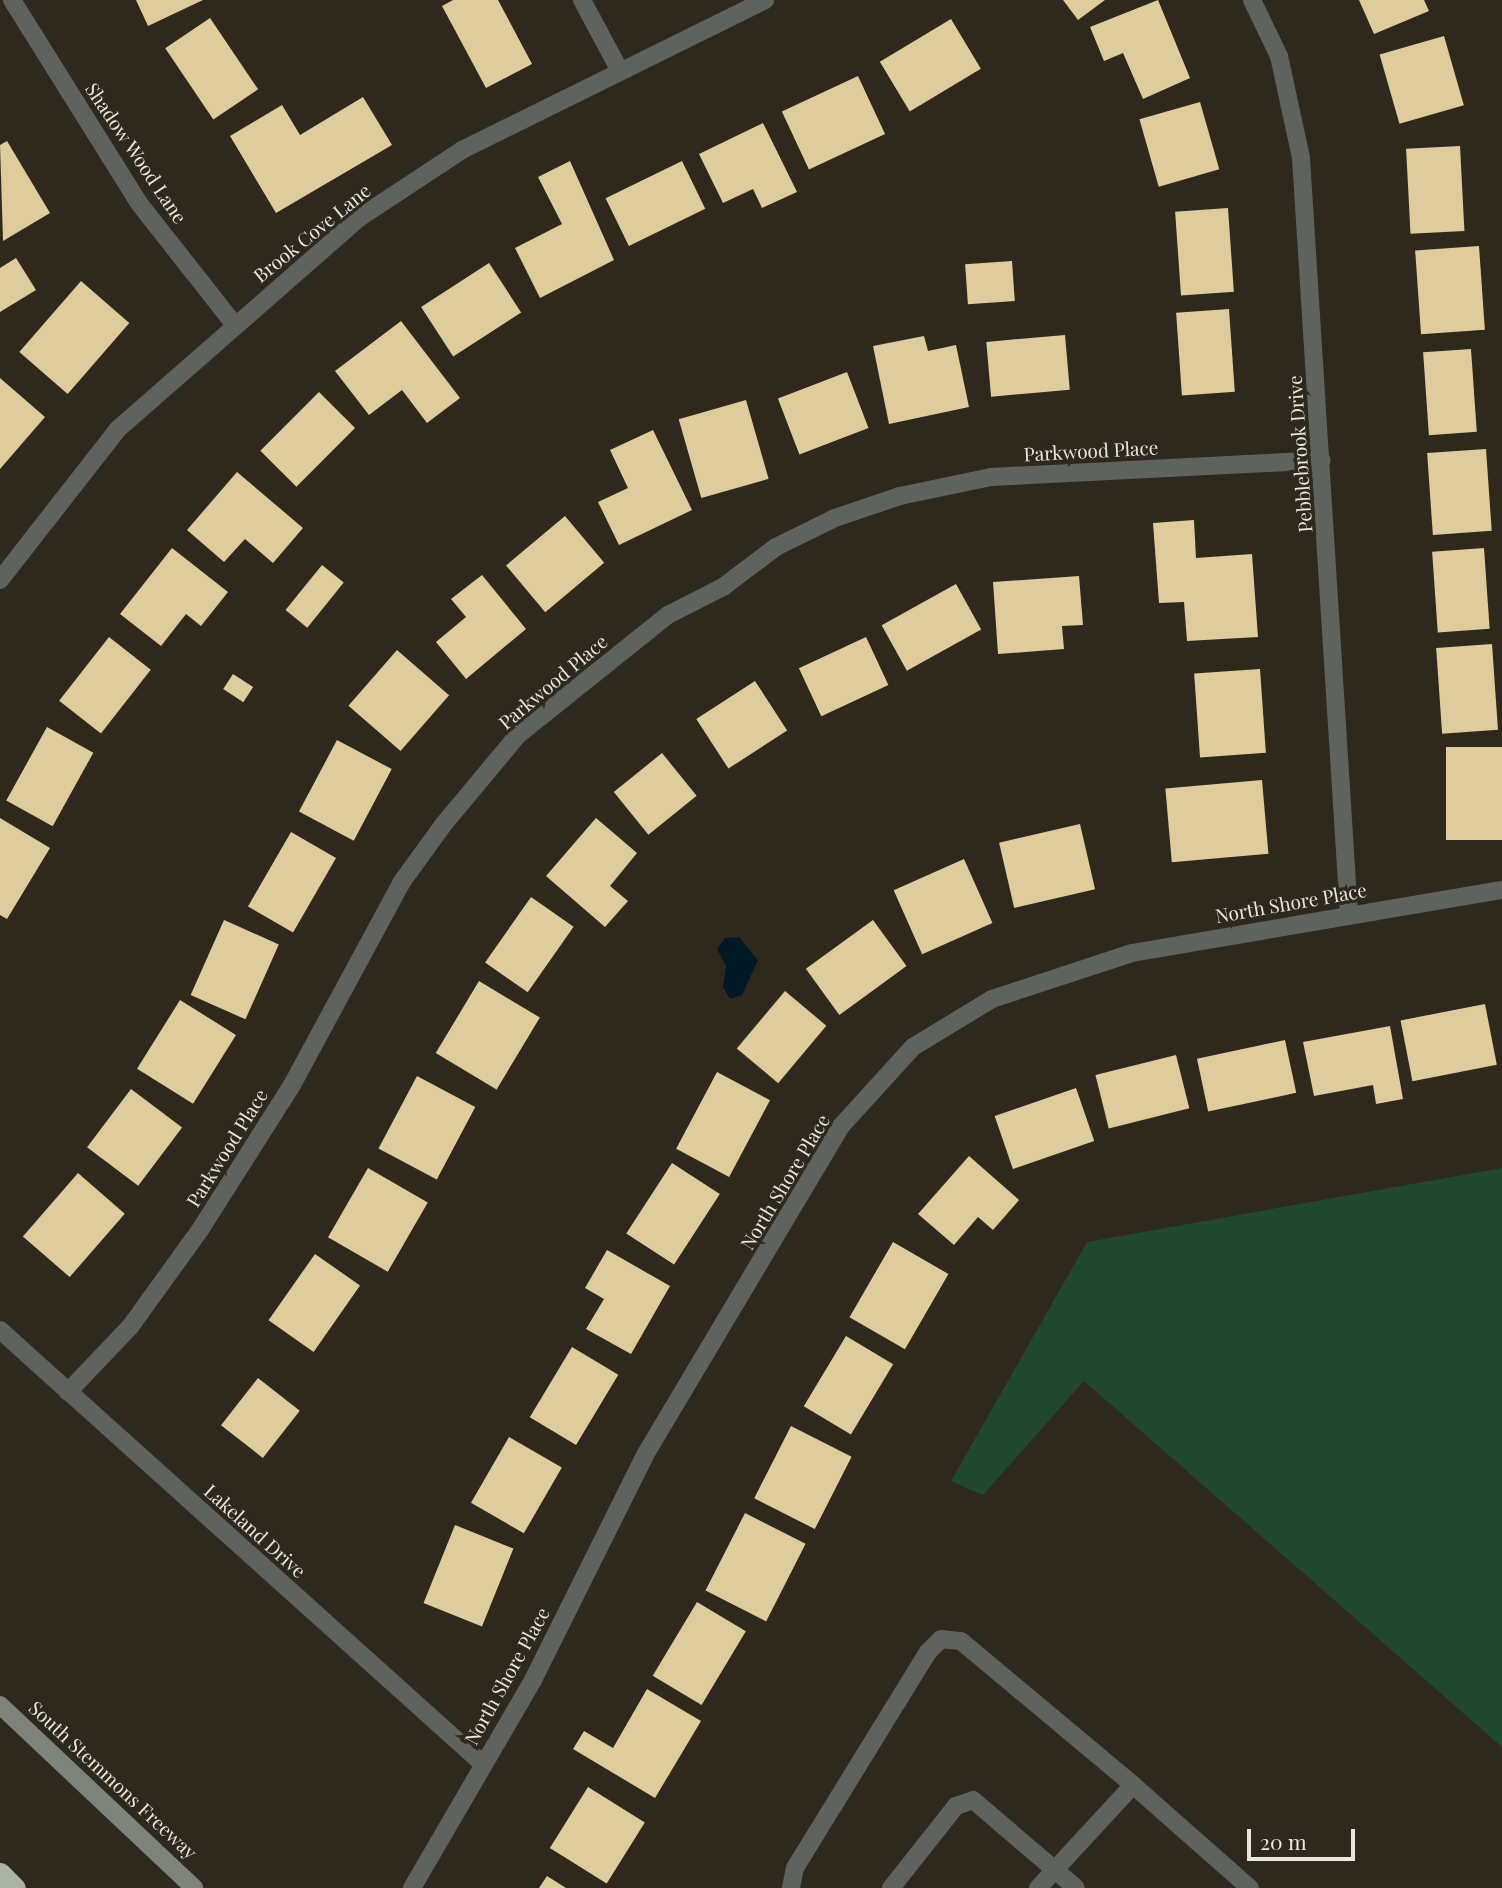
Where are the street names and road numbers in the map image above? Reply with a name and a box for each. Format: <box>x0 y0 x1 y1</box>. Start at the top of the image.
street label: Shadow Wood Lane <box>80 78 192 228</box>
street label: Brook Cove Lane <box>249 179 375 287</box>
street label: Pebblebrook Drive <box>1283 375 1317 533</box>
street label: Parkwood Place <box>1023 436 1159 466</box>
street label: Parkwood Place <box>494 630 612 734</box>
street label: North Shore Place <box>1213 878 1369 928</box>
street label: Parkwood Place <box>182 1085 272 1211</box>
street label: North Shore Place <box>736 1110 834 1254</box>
street label: Lakeland Drive <box>200 1479 310 1583</box>
street label: North Shore Place <box>460 1603 554 1749</box>
street label: South Stemmons Freeway <box>24 1696 202 1864</box>

